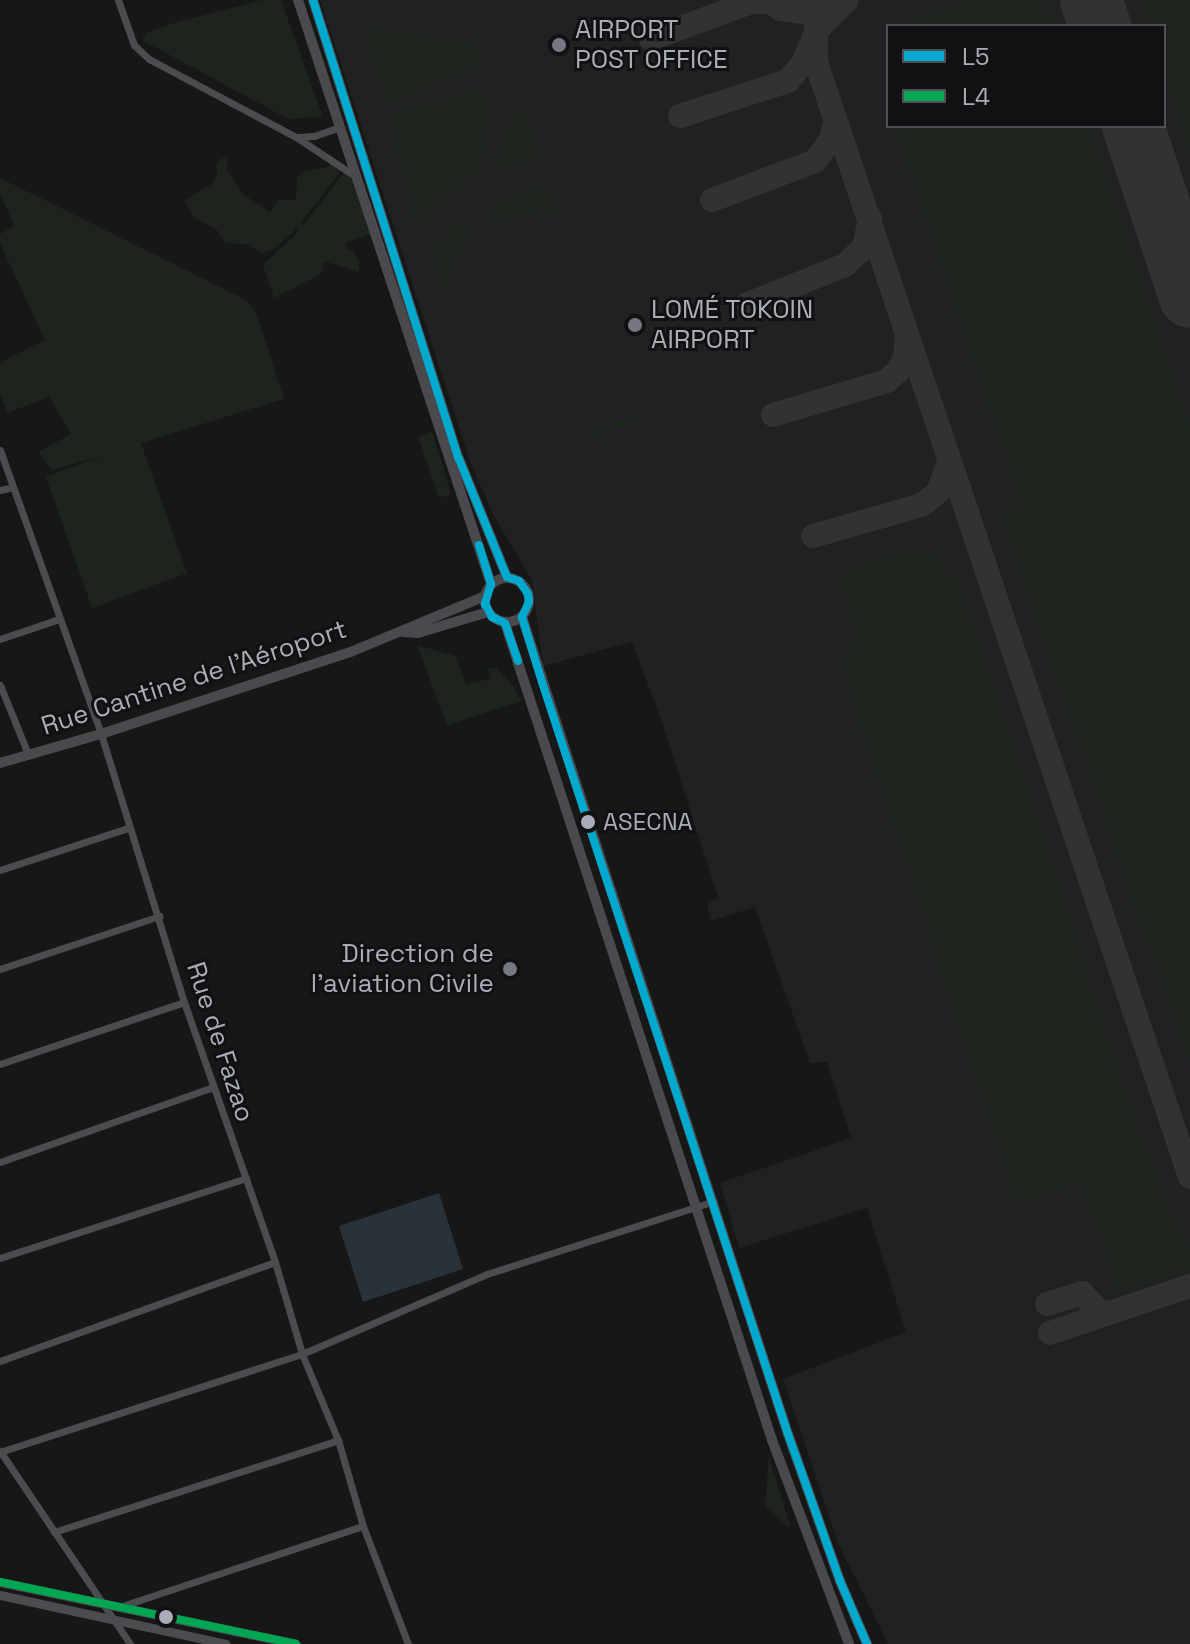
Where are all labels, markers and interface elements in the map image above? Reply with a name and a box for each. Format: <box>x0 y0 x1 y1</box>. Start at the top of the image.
place label: AIRPORT POST OFFICE <box>575 14 728 76</box>
legend <box>886 24 1166 128</box>
marker: AIRPORT POST OFFICE <box>550 36 568 54</box>
text: L5 <box>962 41 989 72</box>
text: L4 <box>962 81 990 112</box>
place label: LOMÉ TOKOIN AIRPORT <box>651 294 814 356</box>
marker: LOMÉ TOKOIN AIRPORT <box>626 316 644 334</box>
street label: Rue Cantine de l'Aéroport <box>37 614 351 742</box>
place label: ASECNA <box>603 808 693 836</box>
marker: ASECNA <box>580 814 596 830</box>
place label: Direction de l'aviation Civile <box>311 938 494 1000</box>
street label: Rue de Fazao <box>179 958 261 1126</box>
marker: Direction de l'aviation Civile <box>501 960 519 978</box>
unlabelled marker <box>158 1609 174 1625</box>

